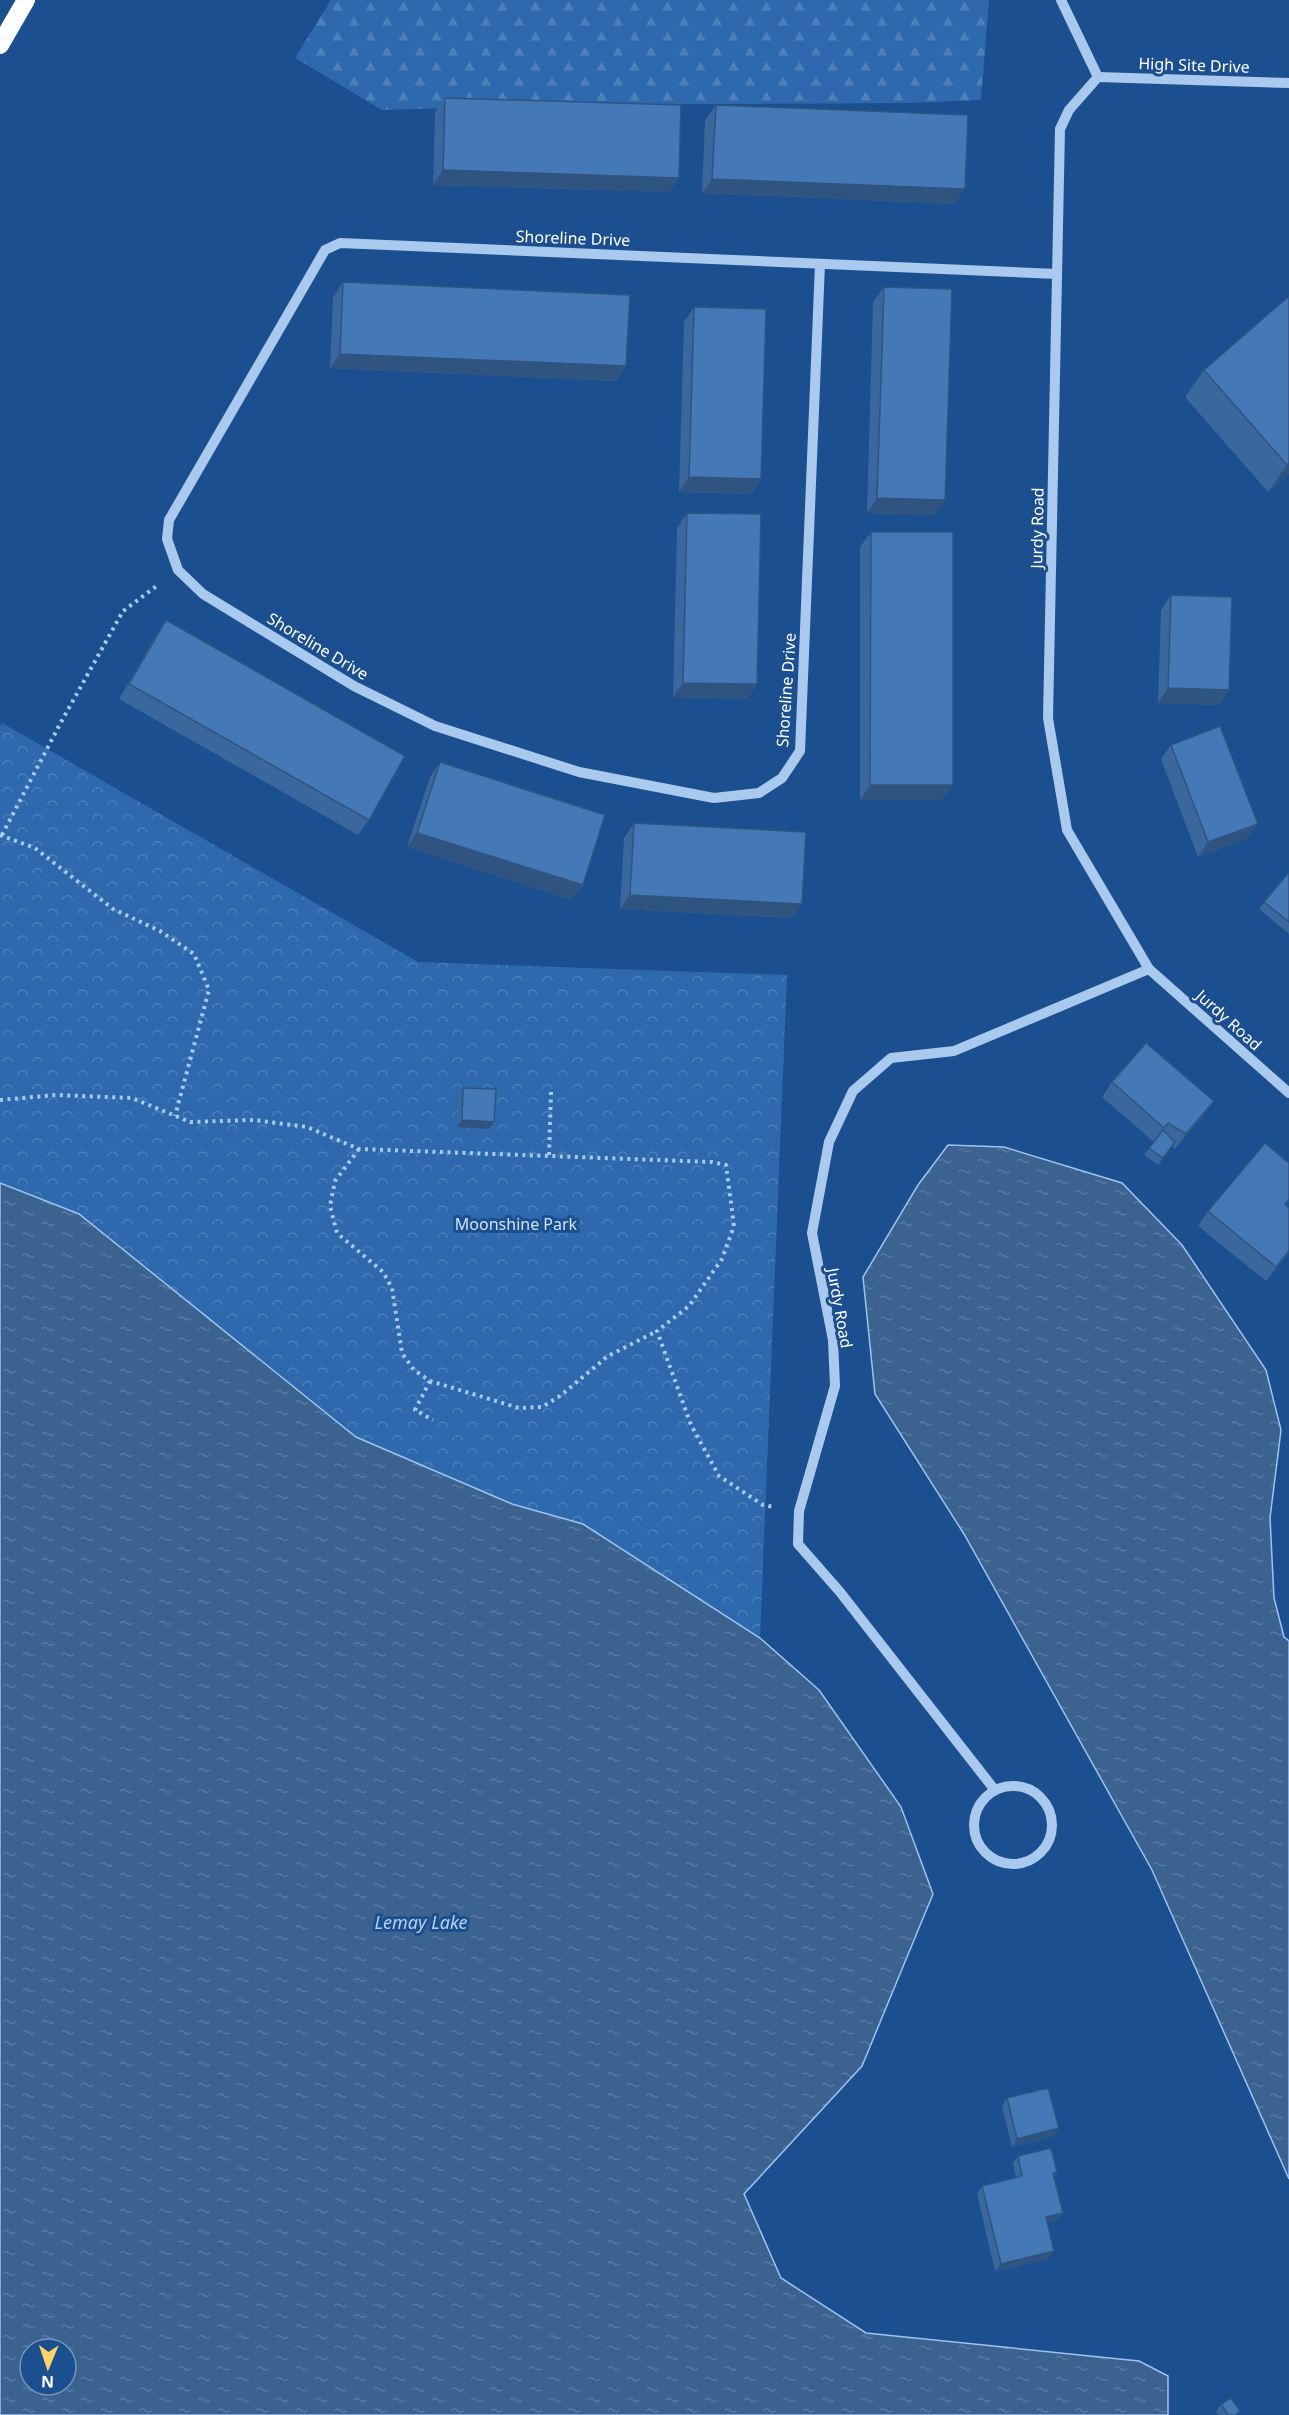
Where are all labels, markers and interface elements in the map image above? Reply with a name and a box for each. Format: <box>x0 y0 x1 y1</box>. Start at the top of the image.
street label: High Site Drive <box>1138 52 1250 78</box>
street label: Shoreline Drive <box>515 225 631 251</box>
street label: Jurdy Road <box>1025 487 1049 571</box>
street label: Shoreline Drive <box>263 607 373 685</box>
street label: Shoreline Drive <box>771 632 801 748</box>
street label: Jurdy Road <box>1190 983 1267 1055</box>
park label: Moonshine Park <box>455 1213 578 1235</box>
street label: Jurdy Road <box>822 1264 858 1350</box>
water label: Lemay Lake <box>374 1910 468 1934</box>
north arrow <box>18 2337 78 2397</box>
text: N <box>41 2371 54 2393</box>

